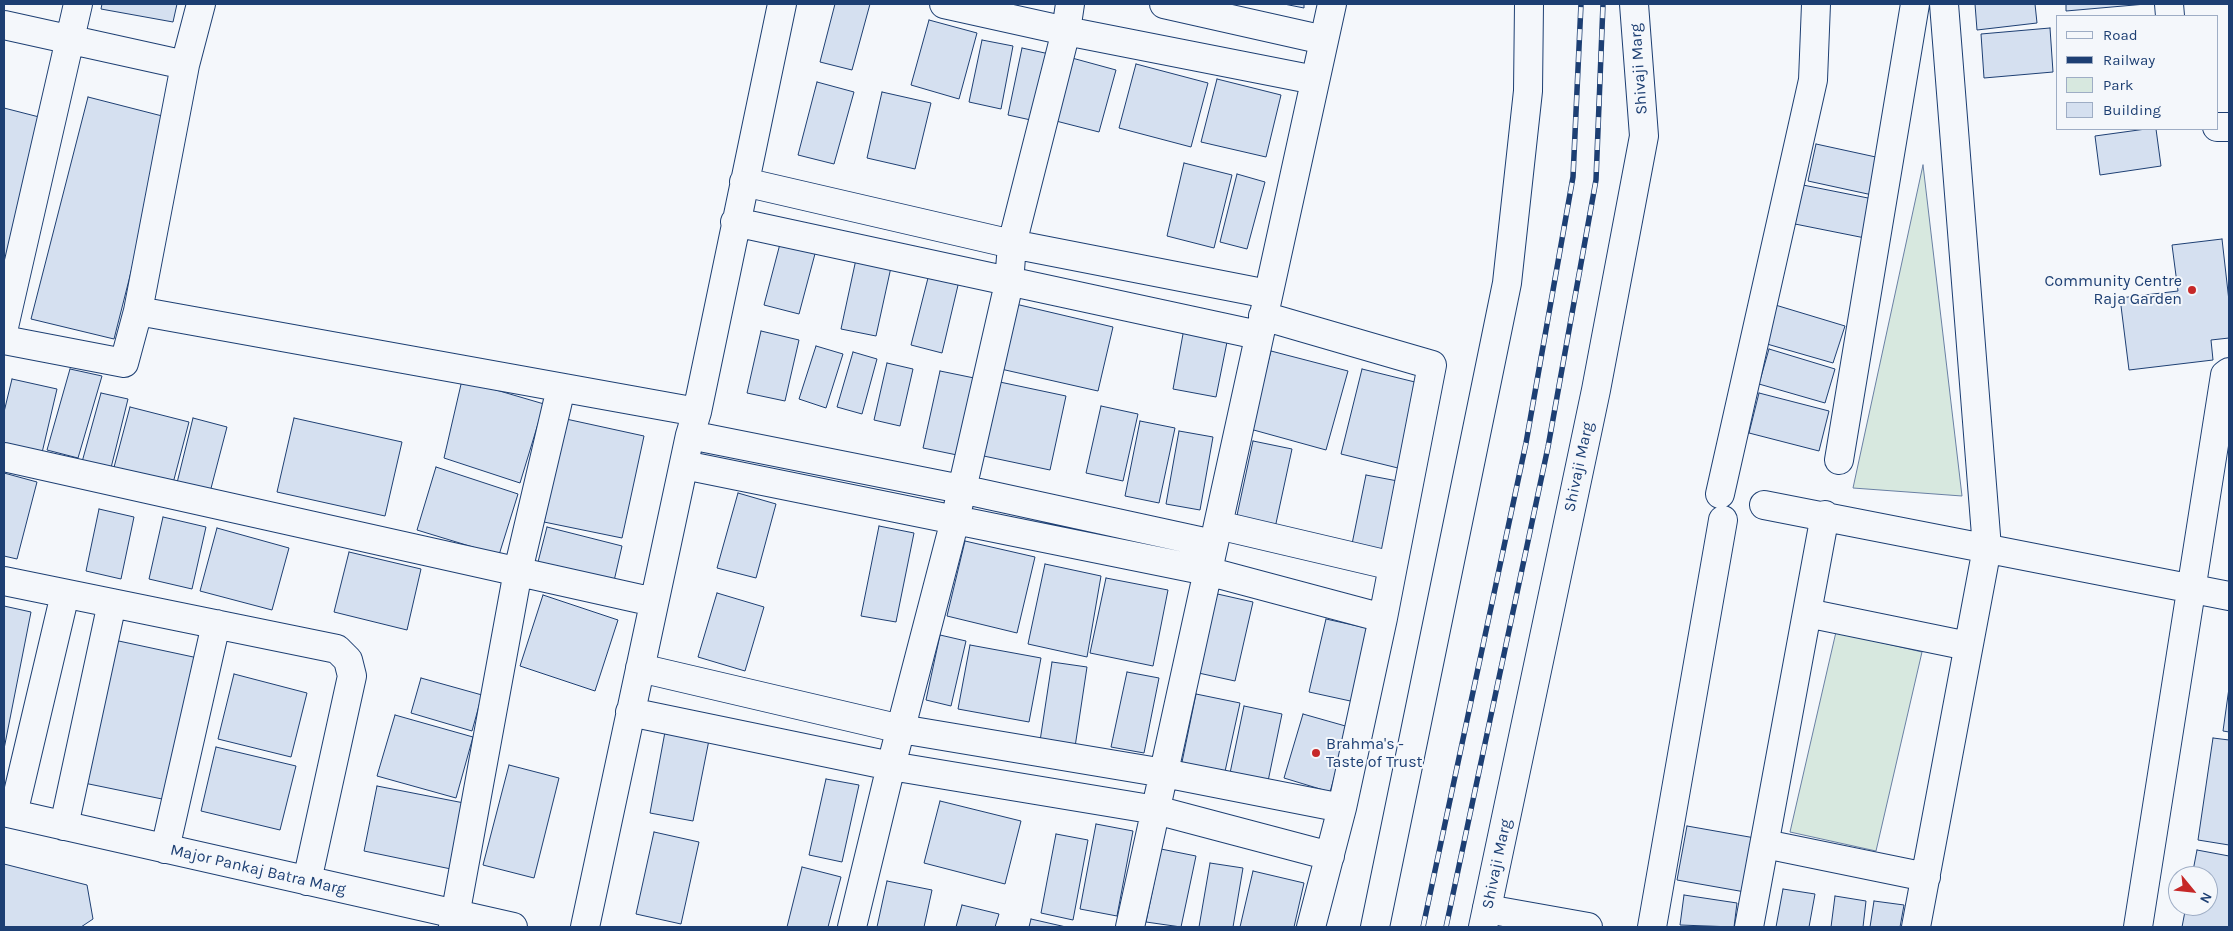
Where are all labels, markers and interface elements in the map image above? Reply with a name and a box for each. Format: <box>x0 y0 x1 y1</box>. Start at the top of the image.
legend <box>2056 15 2218 130</box>
street label: Shivaji Marg <box>1626 23 1652 115</box>
text: Road <box>2103 26 2138 44</box>
text: Railway <box>2103 51 2155 69</box>
text: Park <box>2103 76 2133 94</box>
text: Building <box>2103 101 2161 119</box>
place label: Community Centre Raja Garden <box>2044 271 2182 309</box>
marker: Community Centre Raja Garden <box>2186 284 2198 296</box>
street label: Shivaji Marg <box>1560 420 1598 514</box>
place label: Brahma's - Taste of Trust <box>1326 734 1423 772</box>
marker: Brahma's - Taste of Trust <box>1310 747 1322 759</box>
street label: Shivaji Marg <box>1478 817 1516 911</box>
street label: Major Pankaj Batra Marg <box>168 840 348 900</box>
north arrow <box>2168 866 2218 916</box>
text: N <box>2196 889 2216 906</box>

